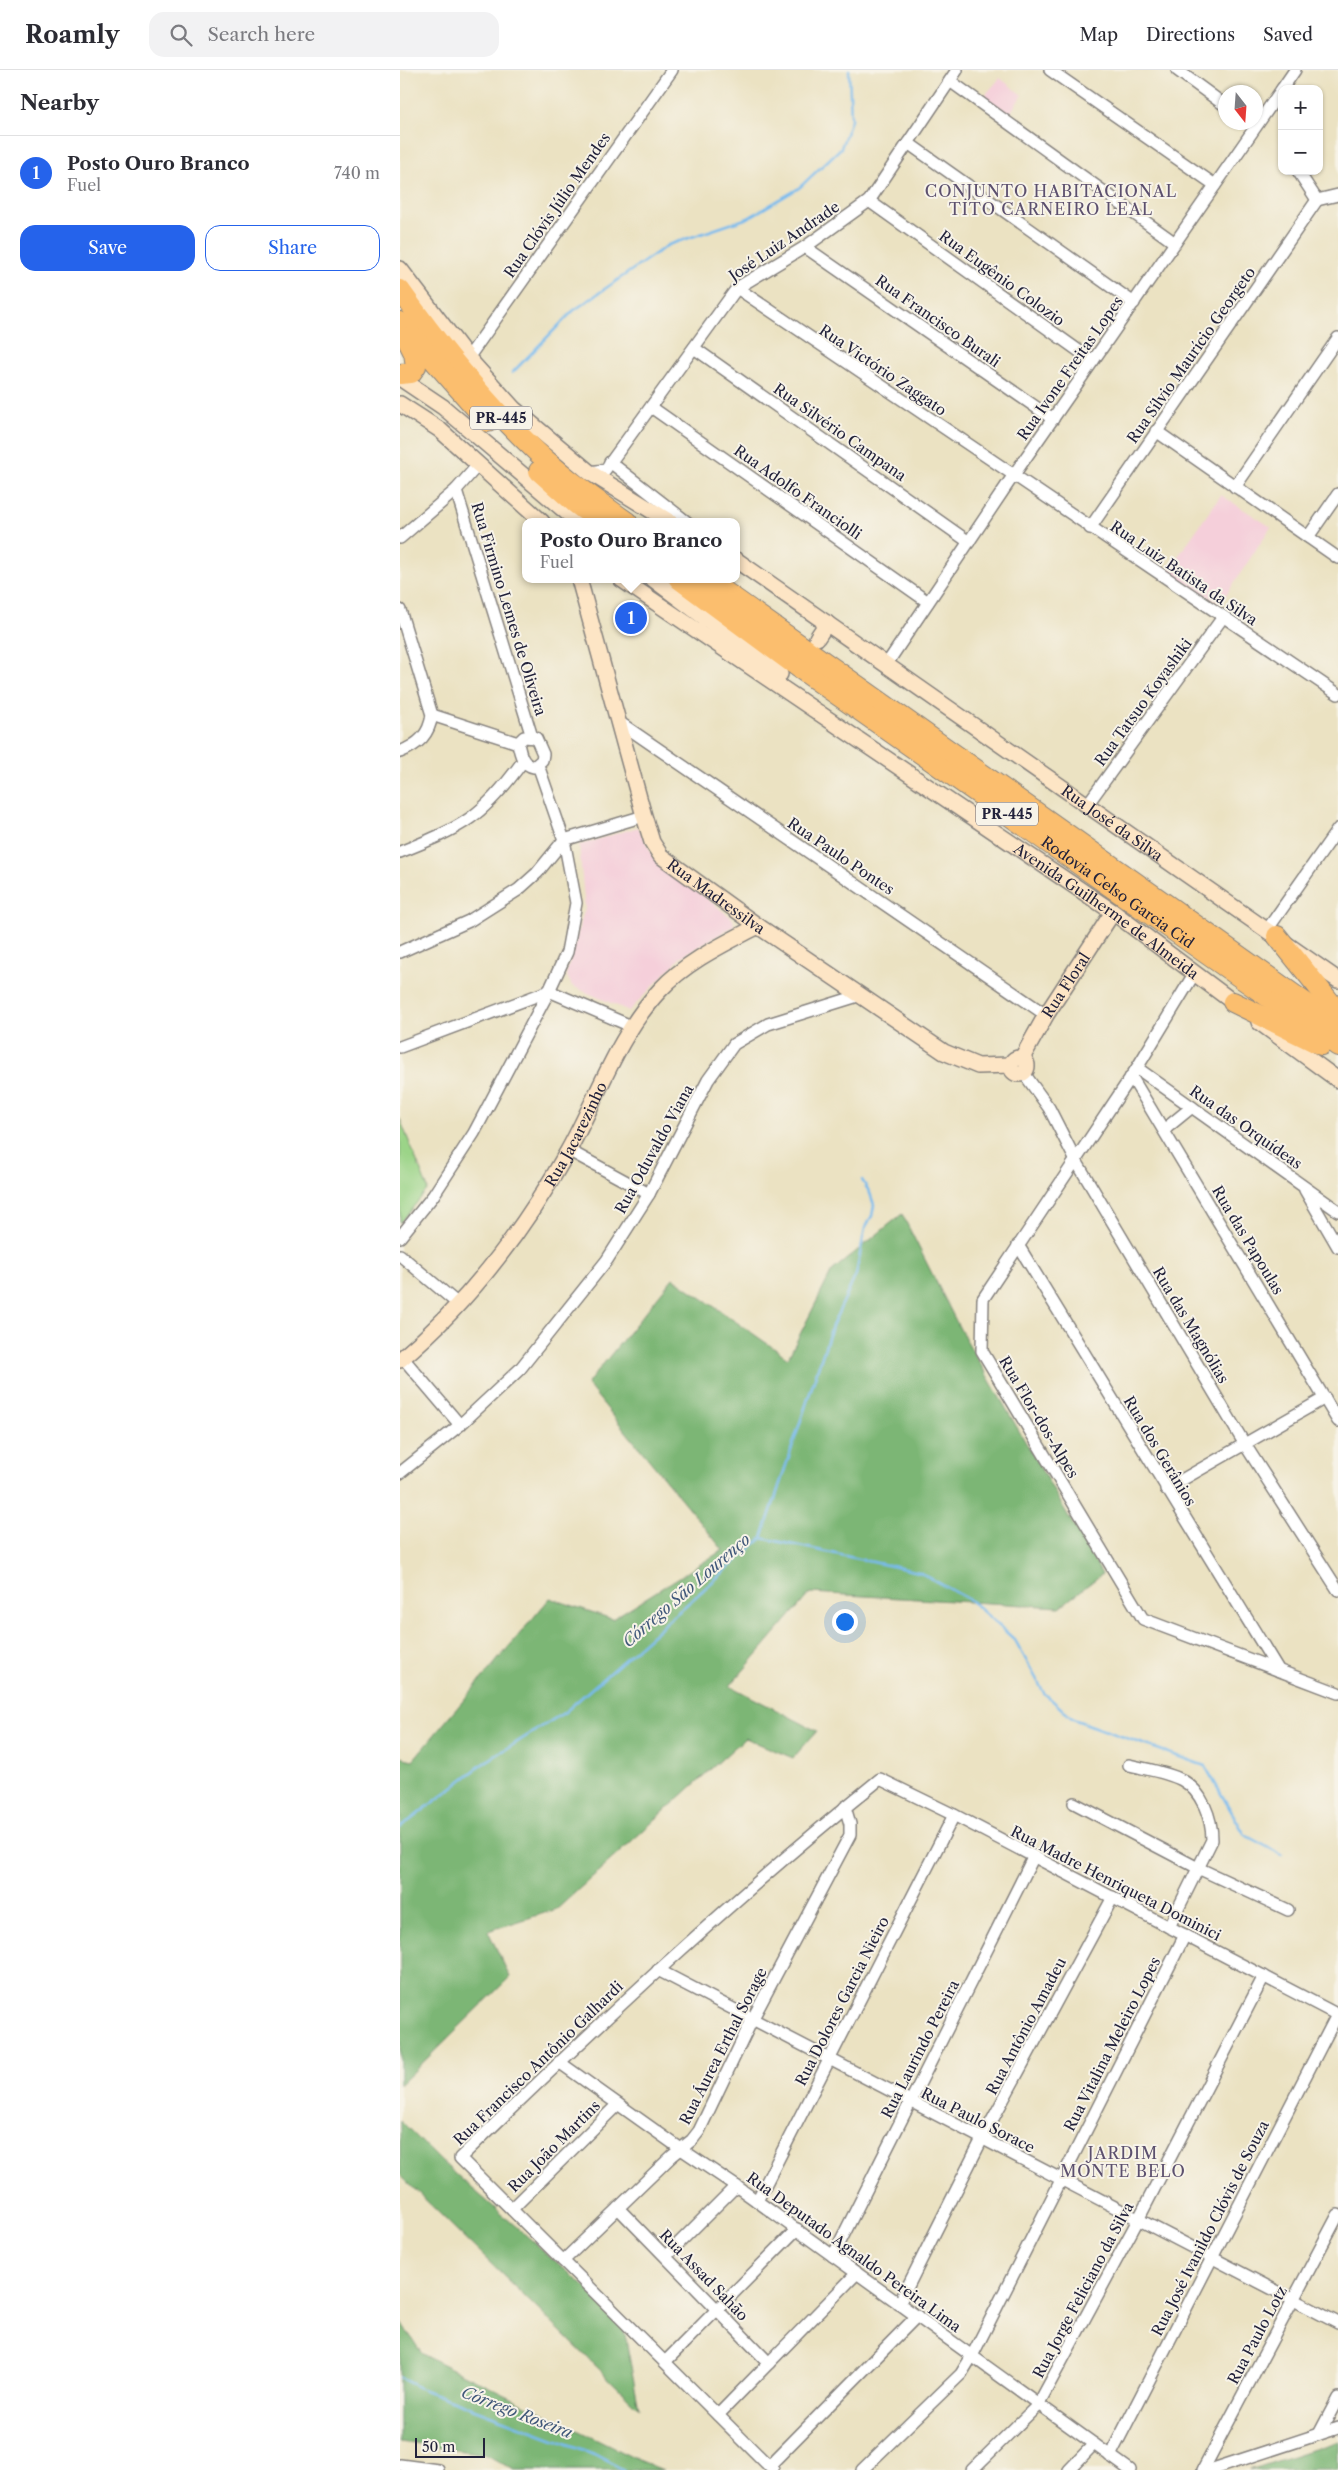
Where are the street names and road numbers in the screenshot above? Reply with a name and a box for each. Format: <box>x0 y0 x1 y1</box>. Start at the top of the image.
street label: Rua Clóvis Júlio Mendes <box>500 129 614 281</box>
street label: José Luiz Andrade <box>723 197 843 286</box>
street label: Rua Eugênio Colozio <box>935 226 1069 330</box>
street label: Rua Sílvio Maurício Georgeto <box>1123 263 1259 447</box>
street label: Rua Francisco Burali <box>872 271 1004 372</box>
street label: Rua Ivone Freitas Lopes <box>1013 292 1127 444</box>
street label: Rua Victório Zaggato <box>816 320 950 420</box>
street label: Rua Silvério Campana <box>770 379 910 485</box>
road number: PR-445 <box>470 406 532 429</box>
street label: Rua Adolfo Franciolli <box>730 441 866 544</box>
street label: Rua Firmino Lemes de Oliveira <box>467 500 551 718</box>
street label: Rua Luiz Batista da Silva <box>1107 517 1261 629</box>
street label: Rua Tatsuo Koyashiki <box>1090 634 1196 769</box>
street label: Rua José da Silva <box>1058 781 1167 865</box>
road number: PR-445 <box>976 802 1038 826</box>
street label: Rua Paulo Pontes <box>784 813 898 899</box>
street label: Rodovia Celso Garcia Cid <box>1038 832 1198 952</box>
street label: Avenida Guilherme de Almeida <box>1010 838 1203 983</box>
street label: Rua Madressilva <box>664 854 769 938</box>
street label: Rua Floral <box>1037 948 1094 1021</box>
street label: Rua Jacarezinho <box>540 1079 610 1190</box>
street label: Rua Oduvaldo Viana <box>611 1081 698 1217</box>
street label: Rua das Orquídeas <box>1186 1081 1306 1173</box>
street label: Rua das Papoulas <box>1208 1182 1288 1298</box>
street label: Rua das Magnólias <box>1149 1263 1233 1387</box>
street label: Rua Flor-dos-Alpes <box>995 1353 1083 1481</box>
street label: Rua dos Gerânios <box>1120 1392 1200 1510</box>
street label: Rua Madre Henriqueta Dominici <box>1008 1821 1225 1945</box>
street label: Rua Dolores Garcia Nieiro <box>791 1913 893 2089</box>
street label: Rua Antônio Amadeu <box>982 1954 1070 2098</box>
street label: Rua Vitalina Meleiro Lopes <box>1060 1954 1164 2134</box>
street label: Rua Áurea Erthal Sorage <box>675 1964 771 2128</box>
street label: Rua Francisco Antônio Galhardi <box>449 1977 627 2149</box>
street label: Rua Laurindo Pereira <box>877 1977 963 2121</box>
street label: Rua Paulo Sorace <box>918 2083 1038 2157</box>
street label: Rua João Martins <box>504 2096 604 2196</box>
street label: Rua José Ivanildo Clóvis de Souza <box>1147 2117 1273 2339</box>
street label: Rua Deputado Agnaldo Pereira Lima <box>743 2168 965 2336</box>
street label: Rua Jorge Feliciano da Silva <box>1028 2199 1138 2381</box>
street label: Rua Assad Sahão <box>656 2225 752 2325</box>
street label: Rua Paulo Lotz <box>1223 2282 1291 2387</box>

